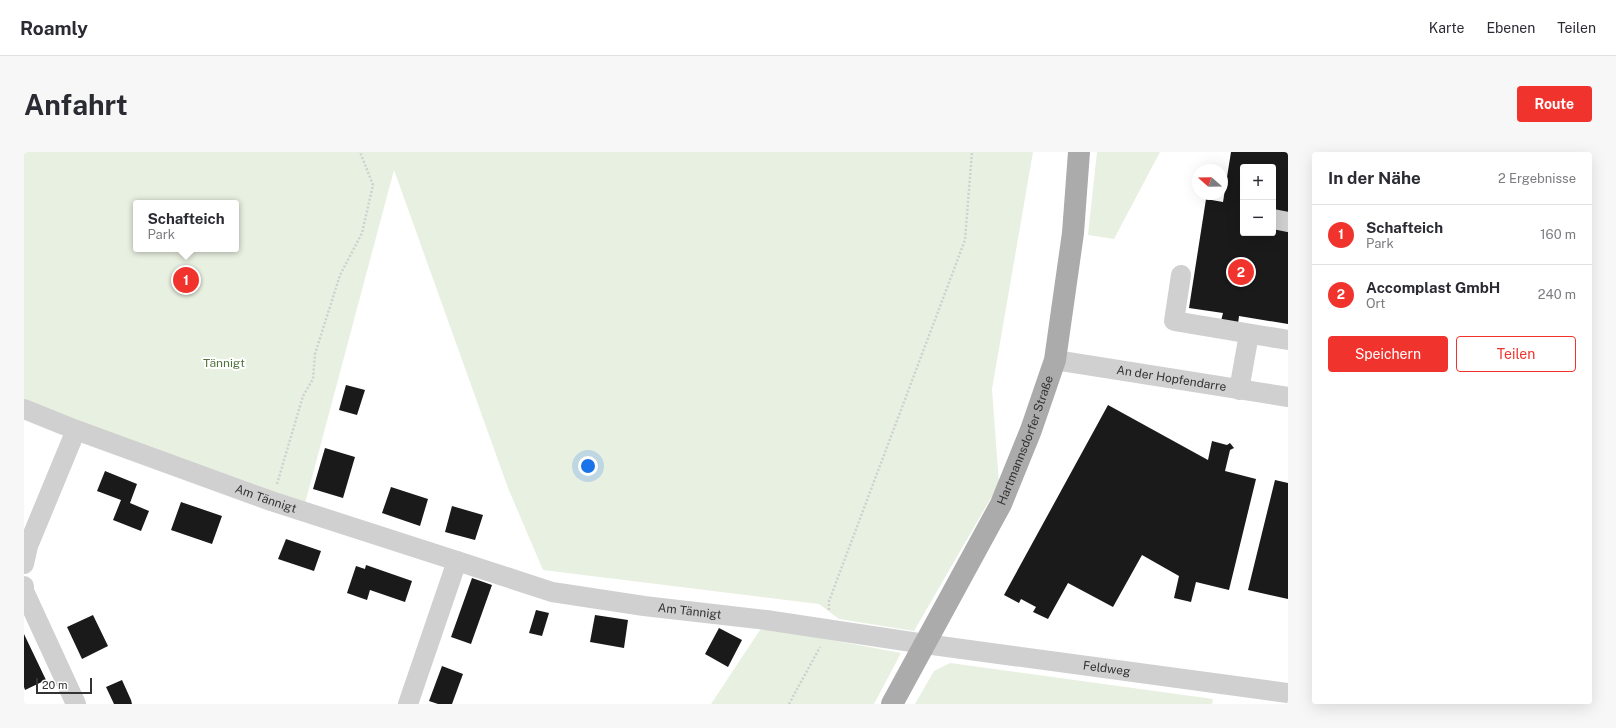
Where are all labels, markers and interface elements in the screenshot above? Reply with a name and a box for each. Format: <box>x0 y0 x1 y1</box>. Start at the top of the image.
text: Roamly <box>20 17 88 39</box>
text: Karte <box>1429 20 1464 36</box>
text: Ebenen <box>1486 20 1535 36</box>
text: Teilen <box>1557 20 1596 36</box>
button: Route <box>1517 86 1592 122</box>
text: Anfahrt <box>24 88 128 121</box>
north arrow <box>1192 164 1228 200</box>
map controls <box>1240 164 1276 236</box>
button: + <box>1240 164 1276 200</box>
text: In der Nähe <box>1328 168 1421 188</box>
text: 2 Ergebnisse <box>1498 171 1576 186</box>
popup <box>133 200 239 252</box>
button: − <box>1240 200 1276 236</box>
text: Schafteich <box>147 210 225 227</box>
text: Schafteich <box>1366 219 1443 236</box>
text: Park <box>147 227 175 242</box>
text: 1 <box>1338 227 1344 242</box>
text: 160 m <box>1540 227 1576 242</box>
text: Park <box>1366 236 1394 251</box>
pin: 2 <box>1228 257 1254 287</box>
pin: 1 <box>173 265 199 295</box>
text: Accomplast GmbH <box>1366 279 1500 296</box>
text: 2 <box>1337 287 1345 302</box>
text: 240 m <box>1538 287 1576 302</box>
text: Ort <box>1366 296 1385 311</box>
button: Speichern <box>1328 336 1448 372</box>
button: Teilen <box>1456 336 1576 372</box>
park label: Tännigt <box>203 356 245 370</box>
street label: An der Hopfendarre <box>1116 363 1228 394</box>
street label: Hartmannsdorfer Straße <box>994 374 1056 507</box>
your location <box>578 456 598 476</box>
street label: Am Tännigt <box>233 482 299 516</box>
street label: Am Tännigt <box>657 601 723 622</box>
street label: Feldweg <box>1082 658 1131 679</box>
scale bar <box>36 676 92 695</box>
text: 20 m <box>42 679 67 691</box>

